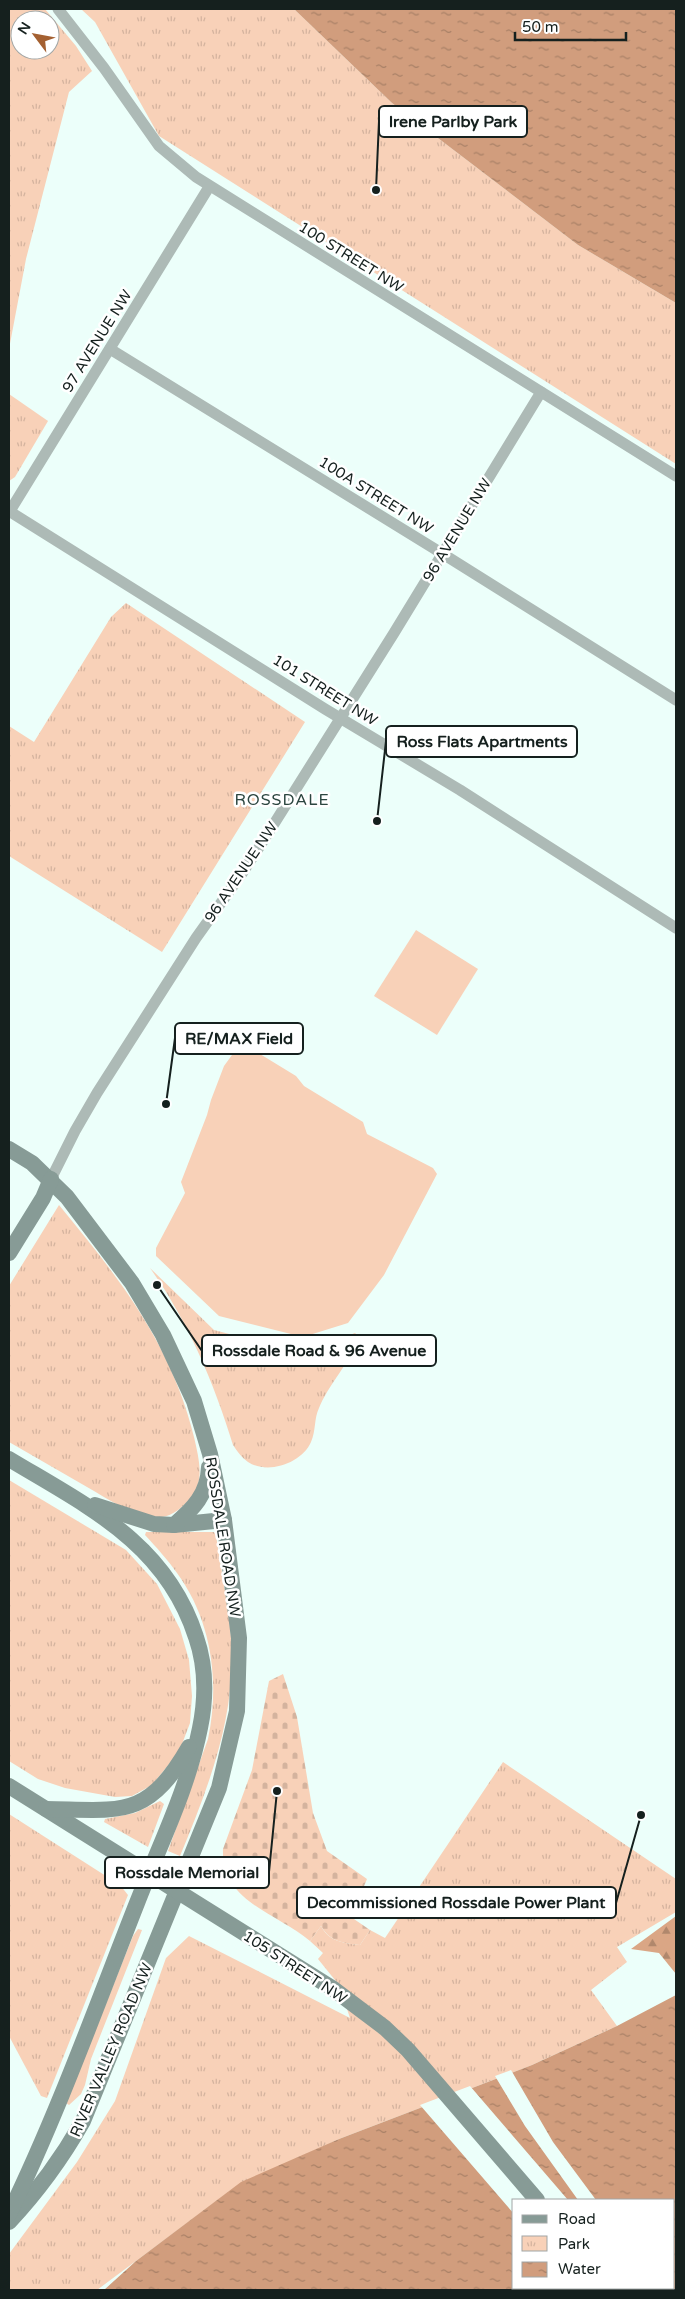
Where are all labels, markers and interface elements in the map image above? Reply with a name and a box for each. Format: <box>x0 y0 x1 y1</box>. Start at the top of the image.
north arrow <box>10 10 60 60</box>
scale bar <box>515 10 626 42</box>
text: 50 m <box>522 18 559 36</box>
text: N <box>14 19 35 38</box>
callout: Irene Parlby Park <box>379 106 527 137</box>
text: Irene Parlby Park <box>389 112 518 132</box>
street label: 100 STREET NW <box>295 218 407 296</box>
street label: 97 AVENUE NW <box>58 286 136 396</box>
street label: 100A STREET NW <box>316 453 436 537</box>
street label: 96 AVENUE NW <box>419 475 495 585</box>
street label: 101 STREET NW <box>269 651 381 729</box>
callout: Ross Flats Apartments <box>386 726 577 757</box>
text: Ross Flats Apartments <box>396 732 568 752</box>
district label: ROSSDALE <box>234 790 330 810</box>
street label: 96 AVENUE NW <box>201 818 281 926</box>
callout: RE/MAX Field <box>175 1023 303 1054</box>
text: RE/MAX Field <box>185 1029 293 1049</box>
callout: Rossdale Road & 96 Avenue <box>202 1335 436 1366</box>
text: Rossdale Road & 96 Avenue <box>212 1341 426 1361</box>
street label: ROSSDALE ROAD NW <box>201 1456 245 1618</box>
callout: Rossdale Memorial <box>105 1857 269 1888</box>
text: Rossdale Memorial <box>115 1863 259 1883</box>
callout: Decommissioned Rossdale Power Plant <box>297 1887 616 1918</box>
text: Decommissioned Rossdale Power Plant <box>307 1893 606 1913</box>
street label: 105 STREET NW <box>240 1927 350 2007</box>
street label: RIVER VALLEY ROAD NW <box>66 1960 156 2140</box>
legend <box>512 2199 675 2289</box>
text: Road <box>558 2210 596 2228</box>
text: Park <box>558 2235 590 2253</box>
text: Water <box>558 2260 601 2278</box>

